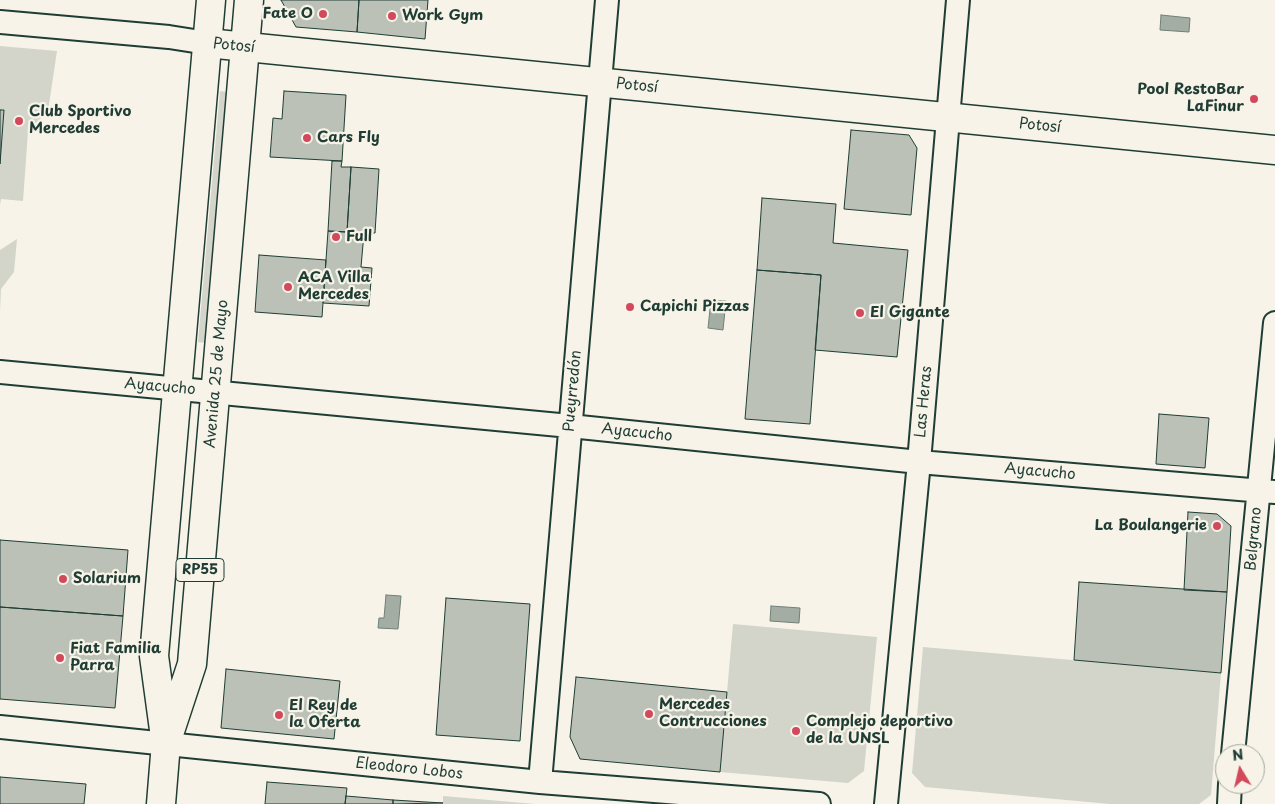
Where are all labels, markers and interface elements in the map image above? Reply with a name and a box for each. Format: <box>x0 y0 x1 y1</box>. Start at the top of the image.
place label: Fate O <box>262 5 313 23</box>
place label: Work Gym <box>402 7 483 25</box>
marker: Fate O <box>317 8 329 20</box>
marker: Work Gym <box>386 10 398 22</box>
street label: Potosí <box>212 35 256 57</box>
street label: Potosí <box>615 75 659 97</box>
place label: Pool RestoBar LaFinur <box>1137 81 1244 116</box>
marker: Pool RestoBar LaFinur <box>1248 93 1260 105</box>
place label: Club Sportivo Mercedes <box>29 103 131 138</box>
marker: Club Sportivo Mercedes <box>13 115 25 127</box>
street label: Potosí <box>1018 115 1062 137</box>
place label: Cars Fly <box>317 129 380 147</box>
marker: Cars Fly <box>301 132 313 144</box>
place label: Full <box>346 228 372 246</box>
marker: Full <box>330 231 342 243</box>
place label: ACA Villa Mercedes <box>298 269 371 304</box>
marker: ACA Villa Mercedes <box>282 281 294 293</box>
place label: Capichi Pizzas <box>640 298 749 316</box>
street label: Avenida 25 de Mayo <box>202 299 232 449</box>
marker: Capichi Pizzas <box>624 301 636 313</box>
place label: El Gigante <box>870 304 950 322</box>
marker: El Gigante <box>854 307 866 319</box>
street label: Pueyrredón <box>560 349 586 433</box>
street label: Las Heras <box>912 365 936 439</box>
street label: Ayacucho <box>124 375 196 399</box>
street label: Ayacucho <box>601 420 673 446</box>
street label: Ayacucho <box>1004 460 1076 484</box>
street label: Belgrano <box>1242 506 1266 572</box>
place label: La Boulangerie <box>1094 517 1207 535</box>
marker: La Boulangerie <box>1211 520 1223 532</box>
road number: RP55 <box>176 558 224 582</box>
place label: Solarium <box>73 570 141 588</box>
marker: Solarium <box>57 573 69 585</box>
place label: Fiat Familia Parra <box>70 640 161 675</box>
marker: Fiat Familia Parra <box>54 652 66 664</box>
place label: Mercedes Contrucciones <box>659 696 767 731</box>
place label: El Rey de la Oferta <box>289 697 361 732</box>
marker: Mercedes Contrucciones <box>643 708 655 720</box>
marker: El Rey de la Oferta <box>273 709 285 721</box>
place label: Complejo deportivo de la UNSL <box>806 713 953 748</box>
marker: Complejo deportivo de la UNSL <box>790 725 802 737</box>
text: N <box>1231 743 1245 766</box>
north arrow <box>1215 744 1265 794</box>
street label: Eleodoro Lobos <box>354 754 464 784</box>

